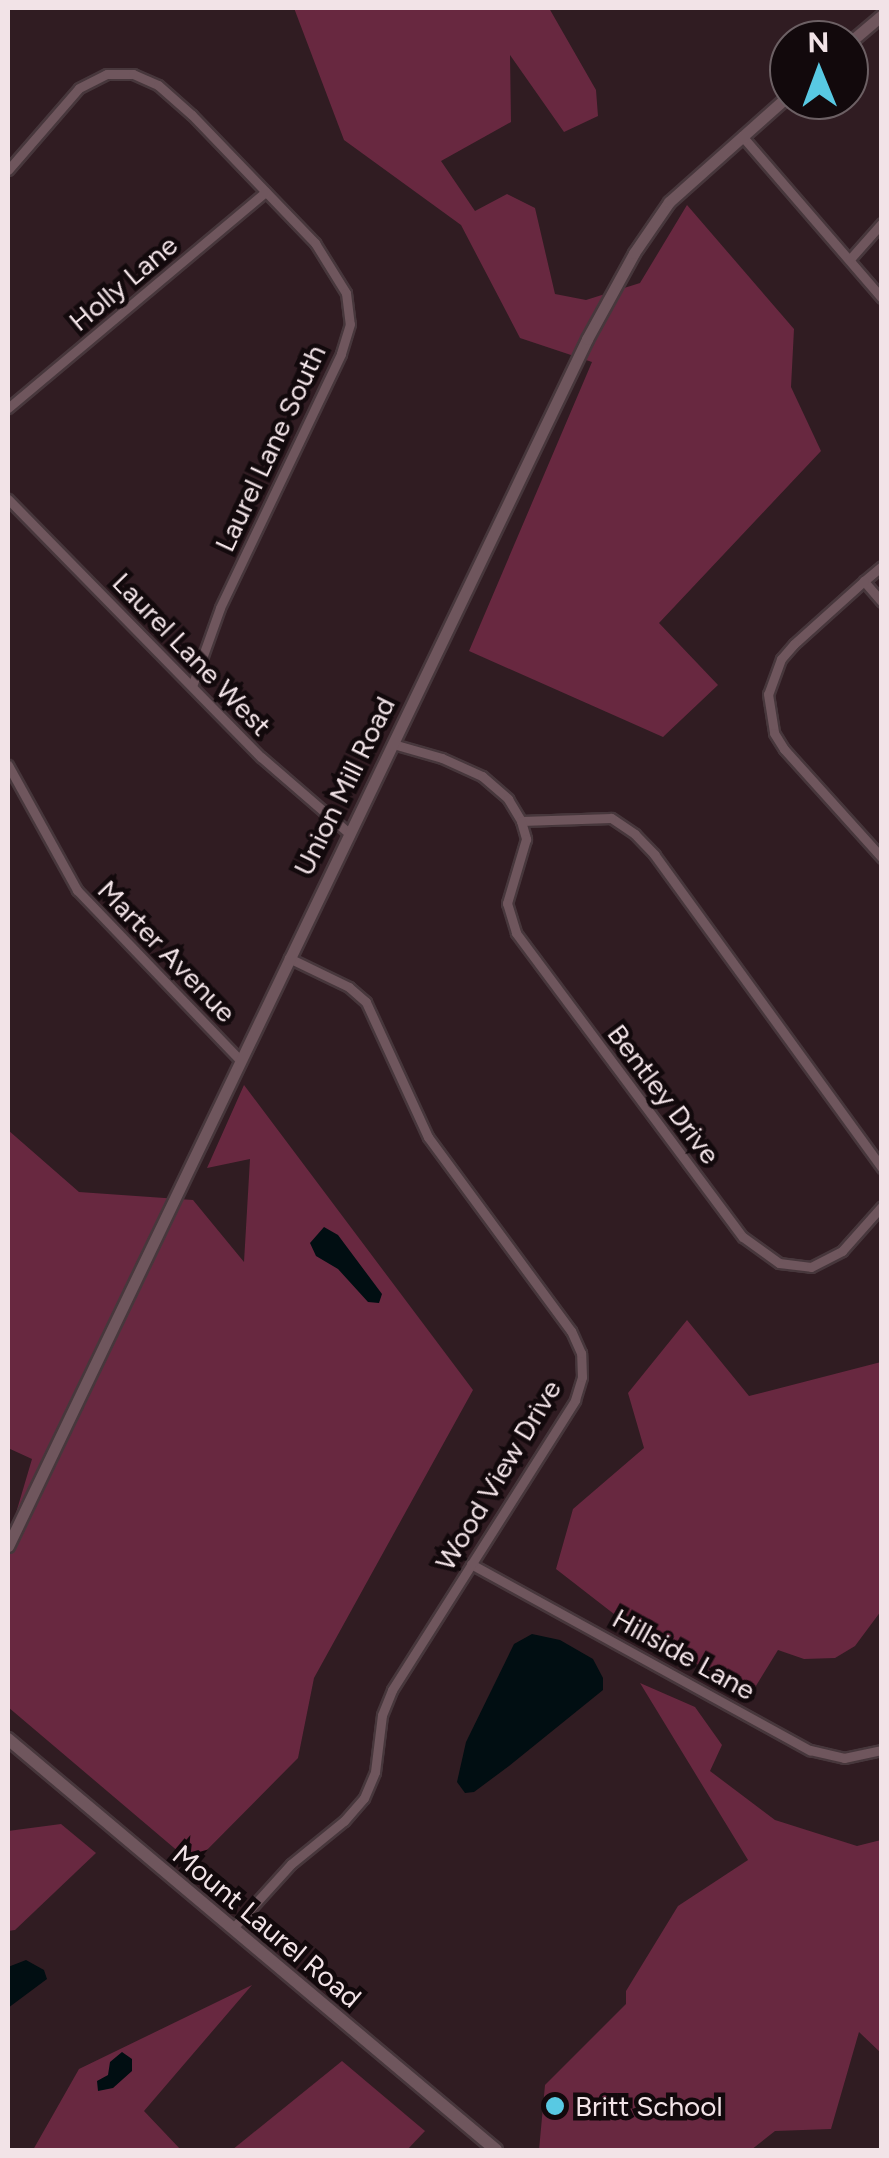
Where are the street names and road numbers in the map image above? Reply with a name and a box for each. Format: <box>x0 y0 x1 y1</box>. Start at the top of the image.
street label: Holly Lane <box>62 228 184 338</box>
street label: Laurel Lane South <box>207 339 333 557</box>
street label: Laurel Lane West <box>106 565 278 743</box>
street label: Union Mill Road <box>286 691 402 881</box>
street label: Marter Avenue <box>91 873 243 1029</box>
street label: Bentley Drive <box>601 1018 727 1170</box>
street label: Wood View Drive <box>428 1374 568 1576</box>
street label: Hillside Lane <box>607 1601 761 1707</box>
street label: Mount Laurel Road <box>166 1837 368 2015</box>

